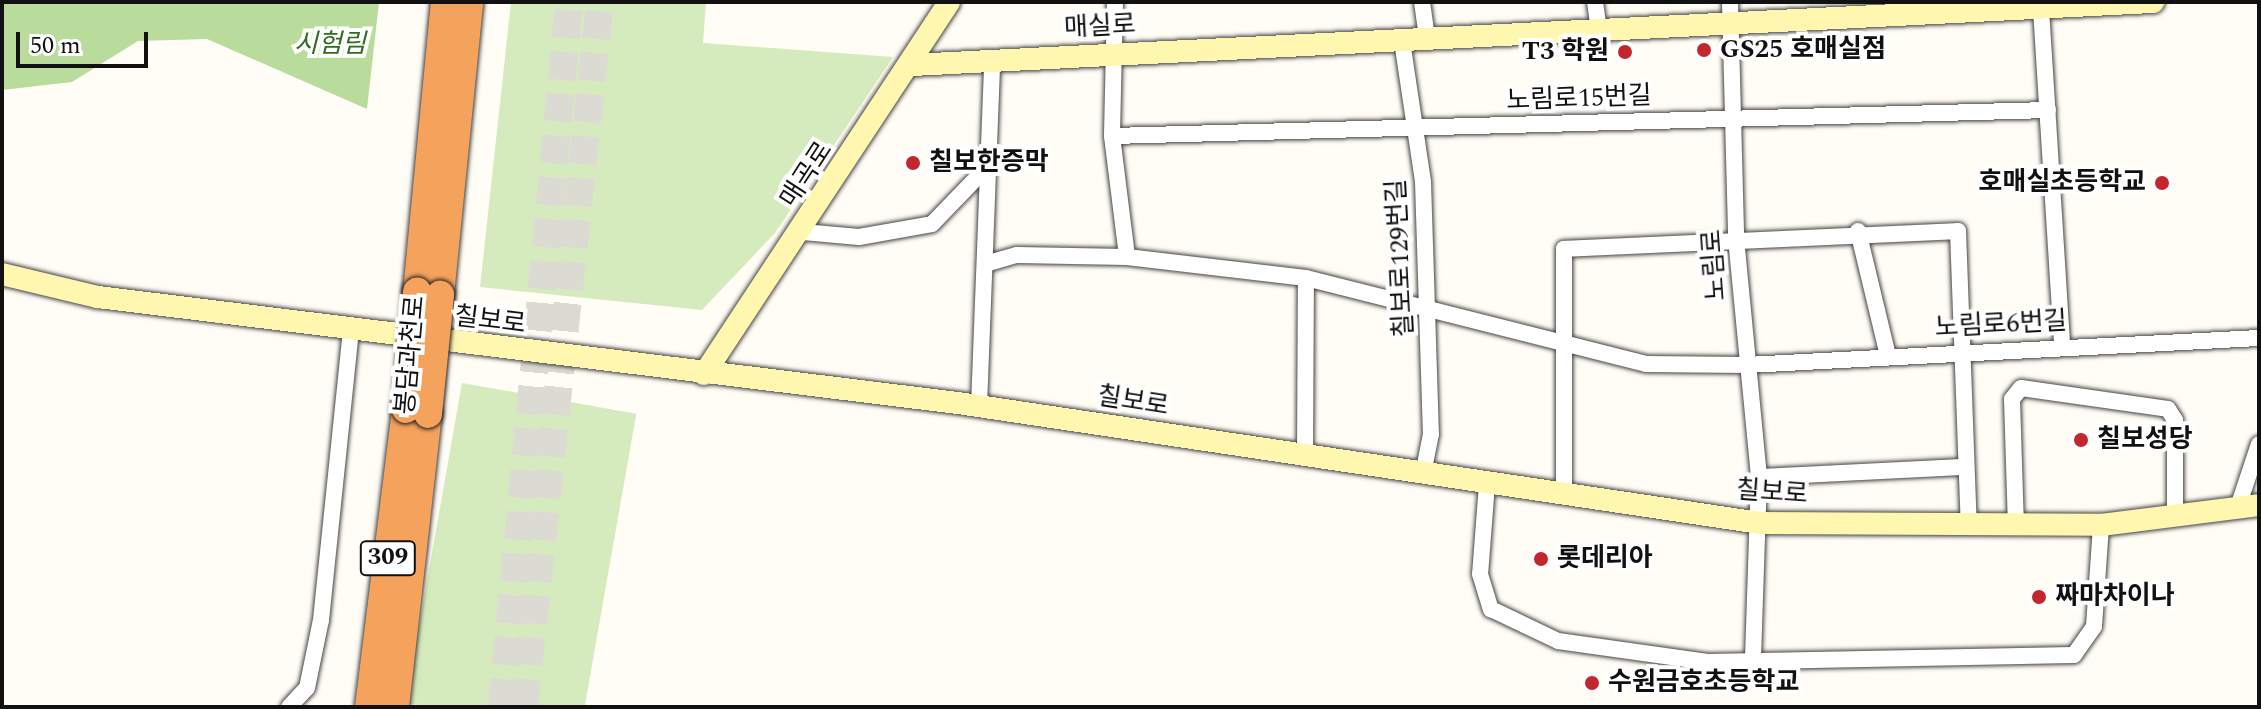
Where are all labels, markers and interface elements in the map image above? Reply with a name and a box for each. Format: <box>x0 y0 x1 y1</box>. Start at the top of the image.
street label: 매실로 <box>1063 10 1137 44</box>
scale bar <box>20 16 152 66</box>
text: 50 m <box>30 28 81 64</box>
park label: 시험림 <box>294 29 366 61</box>
place label: GS25 호매실점 <box>1720 34 1886 66</box>
place label: T3 학원 <box>1522 36 1609 68</box>
marker: GS25 호매실점 <box>1695 41 1713 59</box>
marker: T3 학원 <box>1616 43 1634 61</box>
street label: 노림로15번길 <box>1506 81 1652 117</box>
street label: 매곡로 <box>774 136 840 214</box>
place label: 칠보한증막 <box>929 147 1049 179</box>
marker: 칠보한증막 <box>904 154 922 172</box>
place label: 호매실초등학교 <box>1979 167 2146 199</box>
marker: 호매실초등학교 <box>2153 174 2171 192</box>
street label: 칠보로129번길 <box>1381 178 1421 338</box>
street label: 노림로 <box>1697 228 1733 302</box>
street label: 봉담과천로 <box>390 294 432 416</box>
street label: 칠보로 <box>452 301 528 341</box>
street label: 노림로6번길 <box>1934 306 2068 344</box>
street label: 칠보로 <box>1095 381 1171 423</box>
place label: 칠보성당 <box>2097 424 2193 456</box>
marker: 칠보성당 <box>2072 431 2090 449</box>
street label: 칠보로 <box>1735 475 1809 511</box>
road number: 309 <box>358 538 418 578</box>
place label: 롯데리아 <box>1557 543 1653 575</box>
marker: 롯데리아 <box>1532 550 1550 568</box>
place label: 짜마차이나 <box>2055 581 2175 613</box>
marker: 짜마차이나 <box>2030 588 2048 606</box>
place label: 수원금호초등학교 <box>1608 667 1799 699</box>
marker: 수원금호초등학교 <box>1583 674 1601 692</box>

